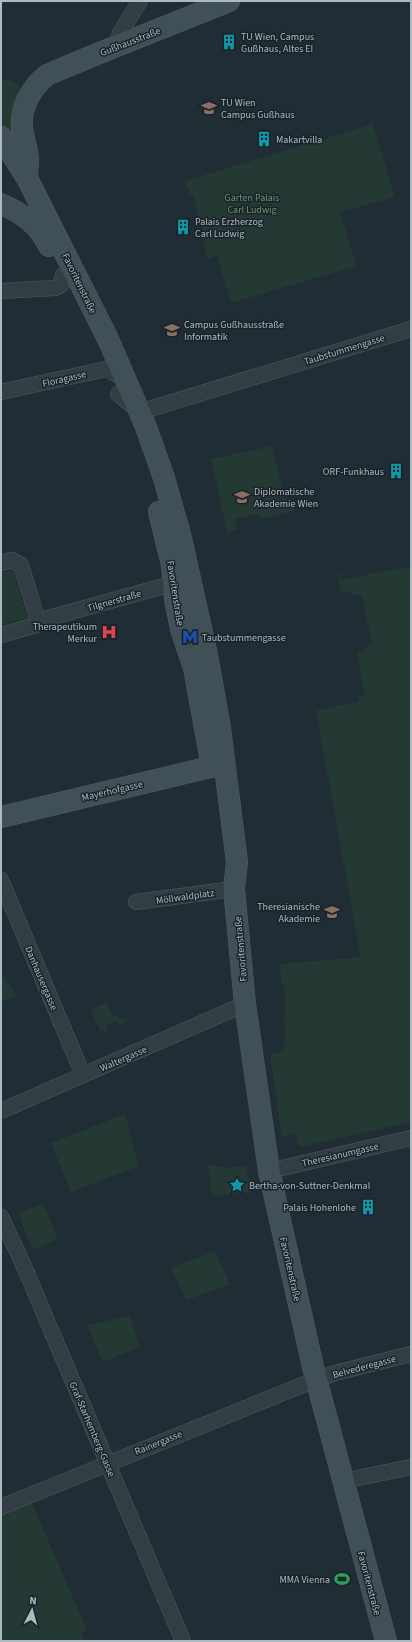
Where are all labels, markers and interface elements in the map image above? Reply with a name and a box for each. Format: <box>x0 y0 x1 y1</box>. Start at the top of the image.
street label: Gußhausstraße <box>98 24 163 60</box>
place label: TU Wien, Campus Gußhaus, Altes EI <box>241 30 314 56</box>
building icon: TU Wien, Campus Gußhaus, Altes EI <box>220 33 238 51</box>
place label: TU Wien Campus Gußhaus <box>221 96 295 122</box>
school or university icon: TU Wien Campus Gußhaus <box>200 99 218 117</box>
building icon: Makartvilla <box>255 130 273 148</box>
place label: Makartvilla <box>276 133 322 147</box>
park label: Garten Palais Carl Ludwig <box>225 191 279 217</box>
place label: Palais Erzherzog Carl Ludwig <box>195 215 263 241</box>
building icon: Palais Erzherzog Carl Ludwig <box>174 218 192 236</box>
street label: Favoritenstraße <box>58 251 100 316</box>
place label: Campus Gußhausstraße Informatik <box>184 318 284 344</box>
school or university icon: Campus Gußhausstraße Informatik <box>163 321 181 339</box>
street label: Taubstummengasse <box>302 331 386 369</box>
street label: Floragasse <box>41 367 87 391</box>
building icon: ORF-Funkhaus <box>387 462 405 480</box>
place label: ORF-Funkhaus <box>323 465 384 479</box>
place label: Diplomatische Akademie Wien <box>254 485 318 511</box>
school or university icon: Diplomatische Akademie Wien <box>233 488 251 506</box>
street label: Favoritenstraße <box>163 560 187 627</box>
street label: Tilgnerstraße <box>86 587 143 615</box>
place label: Therapeutikum Merkur <box>33 620 98 646</box>
hospital icon: Therapeutikum Merkur <box>100 623 118 641</box>
metro station icon: Taubstummengasse <box>181 628 199 646</box>
place label: Taubstummengasse <box>202 631 286 645</box>
street label: Mayerhofgasse <box>80 777 144 805</box>
street label: Möllwaldplatz <box>155 886 215 908</box>
place label: Theresianische Akademie <box>257 900 320 926</box>
school or university icon: Theresianische Akademie <box>323 903 341 921</box>
street label: Favoritenstraße <box>231 916 251 982</box>
street label: Danhausergasse <box>21 944 61 1013</box>
street label: Waltergasse <box>98 1042 149 1076</box>
street label: Theresianumgasse <box>301 1139 380 1171</box>
place icon: Bertha-von-Suttner-Denkmal <box>228 1176 246 1194</box>
place label: Bertha-von-Suttner-Denkmal <box>249 1179 371 1193</box>
building icon: Palais Hohenlohe <box>359 1198 377 1216</box>
place label: Palais Hohenlohe <box>283 1201 356 1215</box>
street label: Favoritenstraße <box>276 1236 304 1303</box>
street label: Belvederegasse <box>331 1352 397 1382</box>
street label: Graf-Starhemberg-Gasse <box>66 1380 119 1479</box>
street label: Rainergasse <box>132 1427 184 1459</box>
street label: Favoritenstraße <box>354 1550 384 1617</box>
sports icon: MMA Vienna <box>333 1570 351 1588</box>
place label: MMA Vienna <box>279 1573 330 1587</box>
north arrow <box>12 1590 52 1630</box>
text: N <box>29 1593 37 1608</box>

